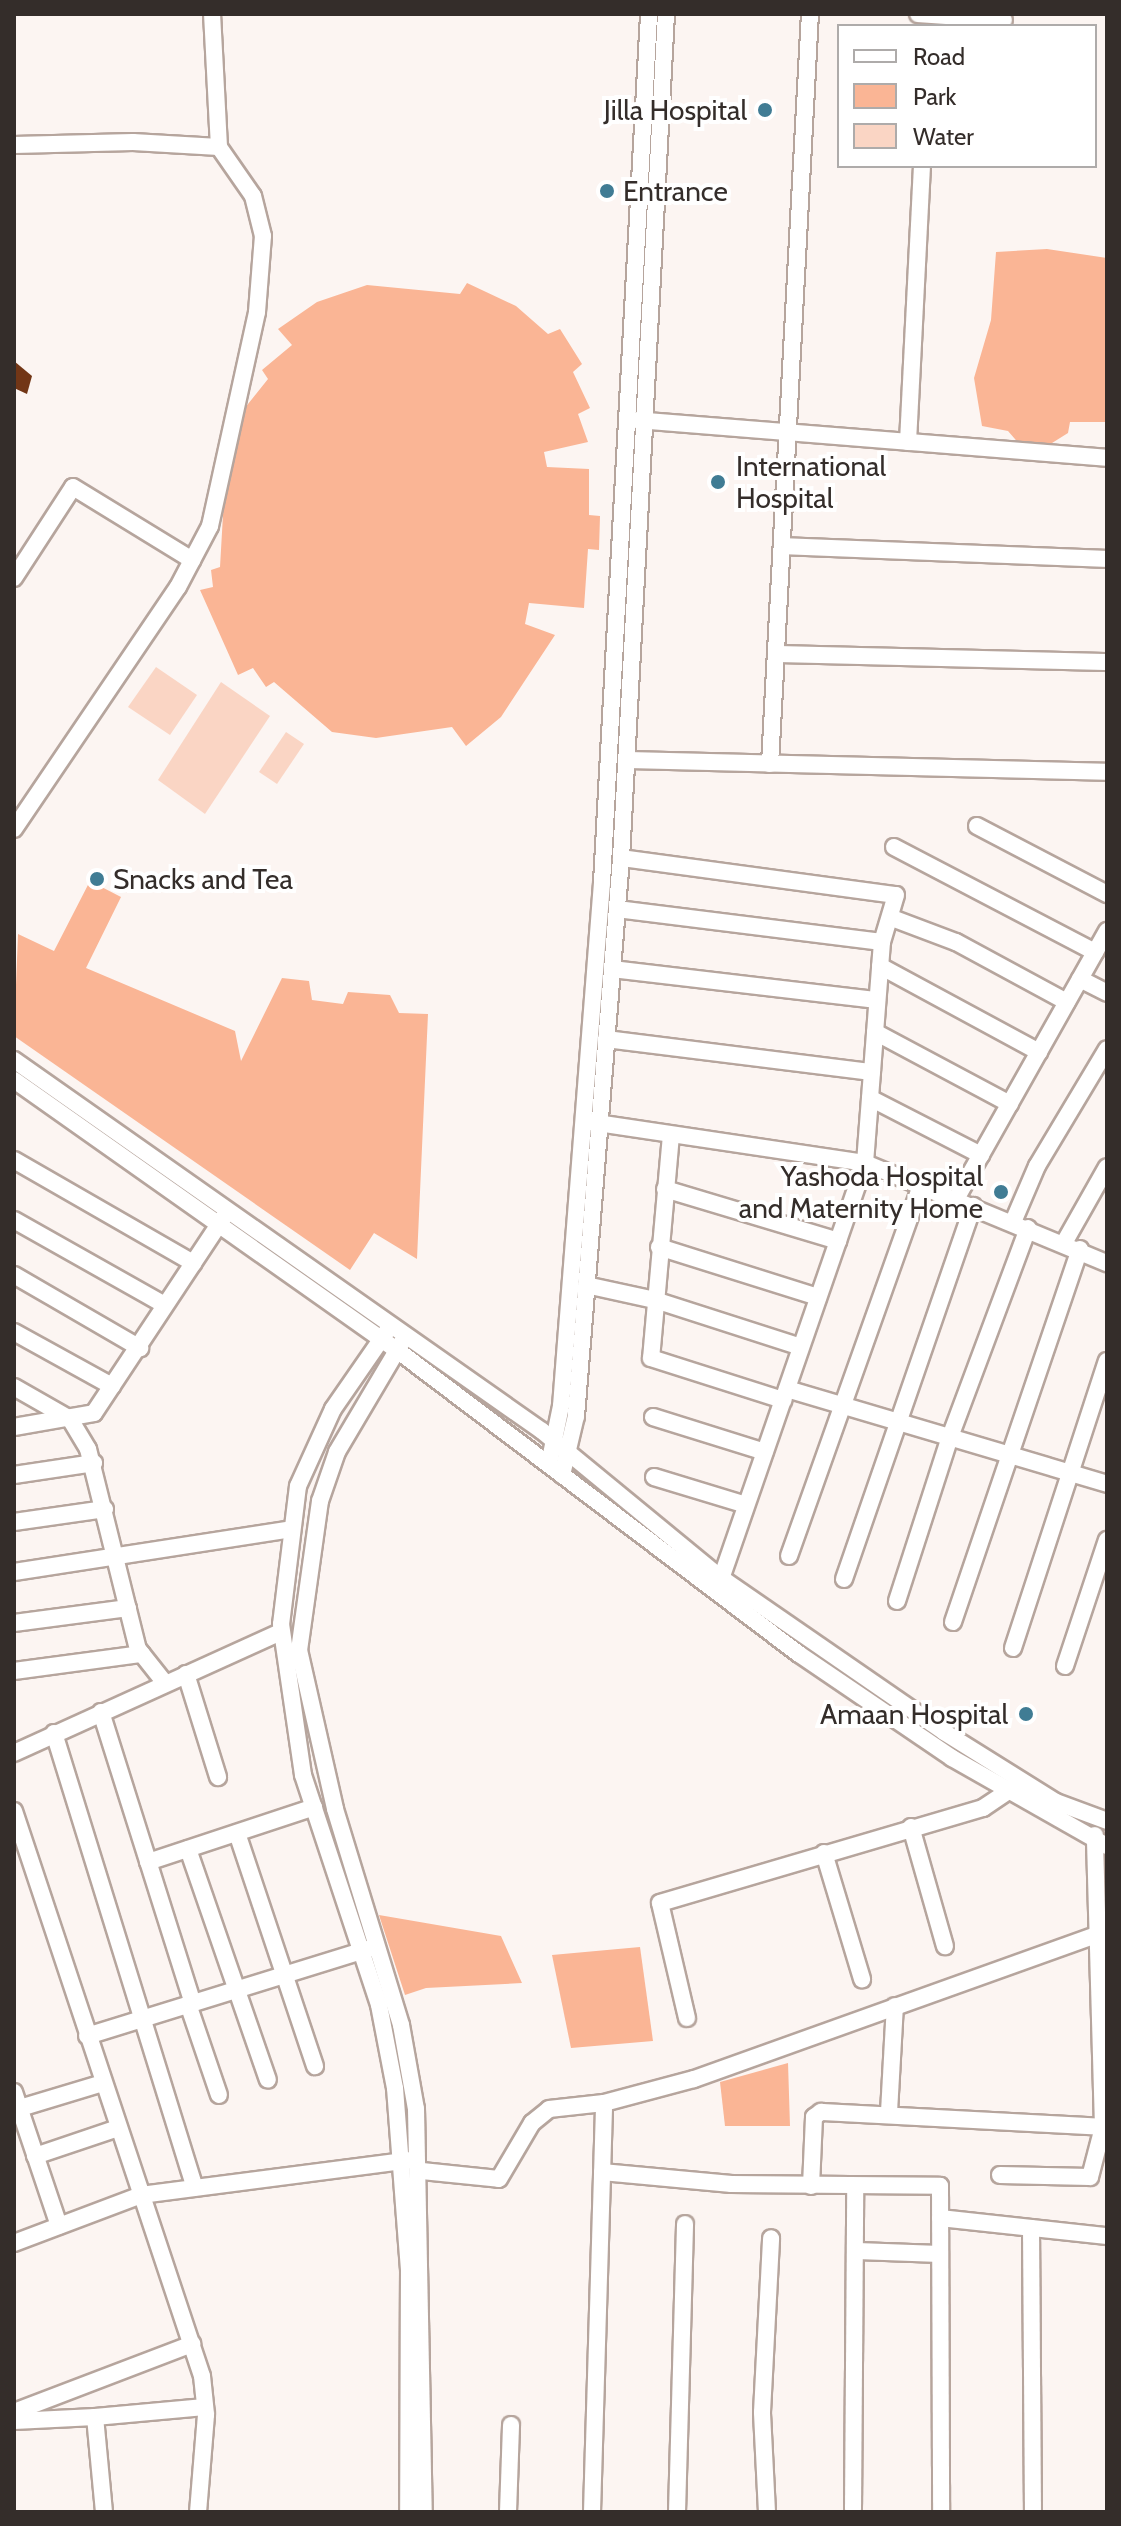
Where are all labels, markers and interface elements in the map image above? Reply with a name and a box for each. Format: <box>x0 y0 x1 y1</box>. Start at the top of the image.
legend <box>837 24 1097 168</box>
text: Road <box>913 42 965 71</box>
text: Park <box>913 82 956 111</box>
place label: Jilla Hospital <box>604 93 747 127</box>
marker: Jilla Hospital <box>754 99 776 121</box>
text: Water <box>913 122 974 151</box>
place label: Entrance <box>623 174 728 208</box>
marker: Entrance <box>598 182 616 200</box>
place label: International Hospital <box>736 449 886 515</box>
marker: International Hospital <box>707 471 729 493</box>
place label: Snacks and Tea <box>113 862 293 896</box>
marker: Snacks and Tea <box>88 870 106 888</box>
place label: Yashoda Hospital and Maternity Home <box>739 1159 983 1225</box>
marker: Yashoda Hospital and Maternity Home <box>990 1181 1012 1203</box>
place label: Amaan Hospital <box>820 1697 1008 1731</box>
marker: Amaan Hospital <box>1015 1703 1037 1725</box>

